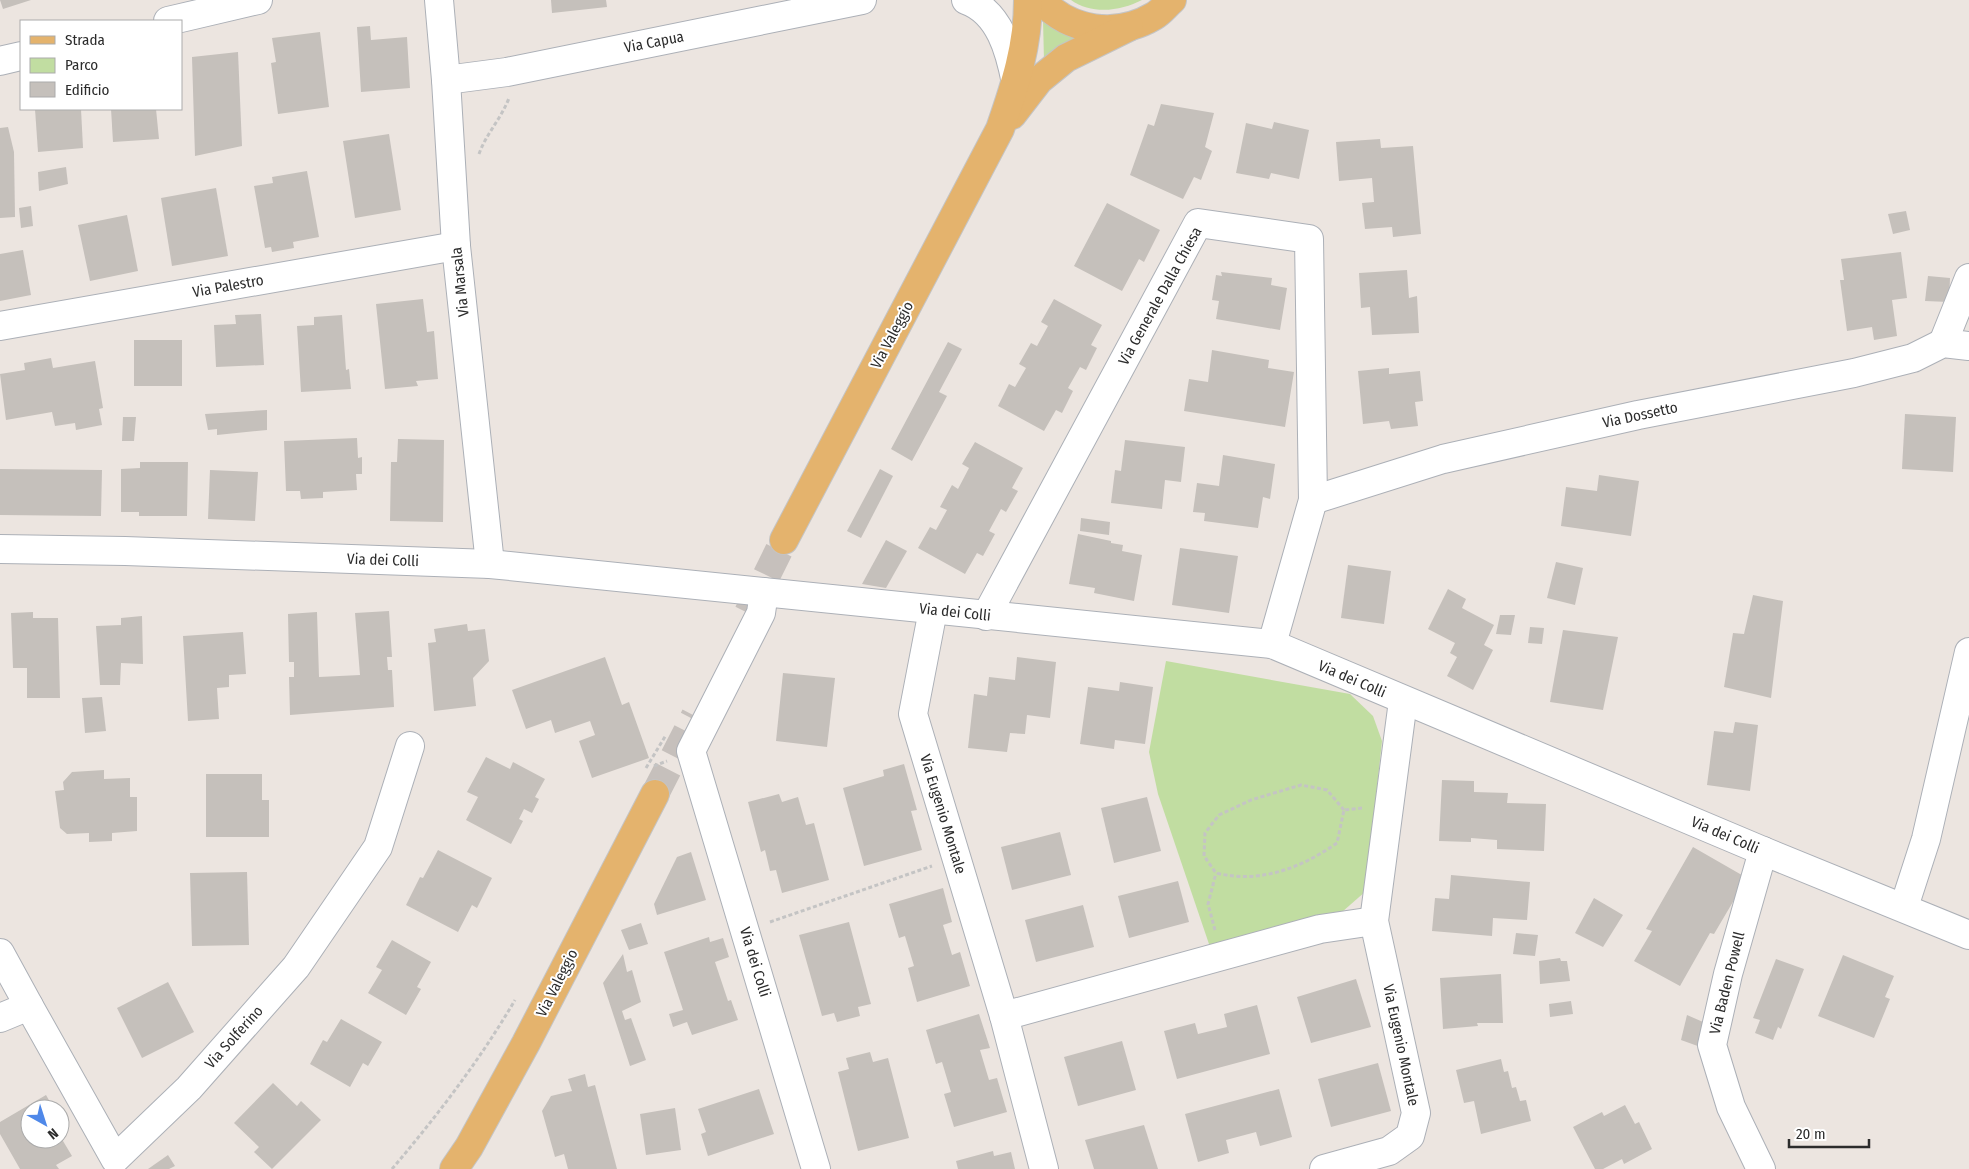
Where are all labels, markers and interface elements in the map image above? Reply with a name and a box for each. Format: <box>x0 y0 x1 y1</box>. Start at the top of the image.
legend <box>20 20 182 110</box>
street label: Via Capua <box>623 27 685 57</box>
text: Strada <box>65 31 105 49</box>
text: Parco <box>65 56 98 74</box>
text: Edificio <box>65 81 110 99</box>
street label: Via Generale Dalla Chiesa <box>1115 224 1205 368</box>
street label: Via Marsala <box>447 246 473 318</box>
street label: Via Palestro <box>191 271 265 301</box>
street label: Via Valeggio <box>867 298 917 372</box>
street label: Via Dossetto <box>1601 398 1679 432</box>
street label: Via dei Colli <box>347 550 419 570</box>
street label: Via dei Colli <box>918 599 992 625</box>
street label: Via dei Colli <box>1315 657 1389 701</box>
street label: Via Eugenio Montale <box>916 752 970 876</box>
street label: Via dei Colli <box>1688 813 1762 857</box>
street label: Via dei Colli <box>736 925 774 999</box>
street label: Via Baden Powell <box>1706 930 1748 1036</box>
street label: Via Valeggio <box>532 946 582 1020</box>
street label: Via Eugenio Montale <box>1379 982 1423 1108</box>
street label: Via Solferino <box>201 1002 267 1072</box>
north arrow <box>20 1099 70 1149</box>
scale bar <box>1789 1116 1869 1148</box>
text: N <box>44 1124 61 1143</box>
text: 20 m <box>1796 1125 1826 1143</box>

